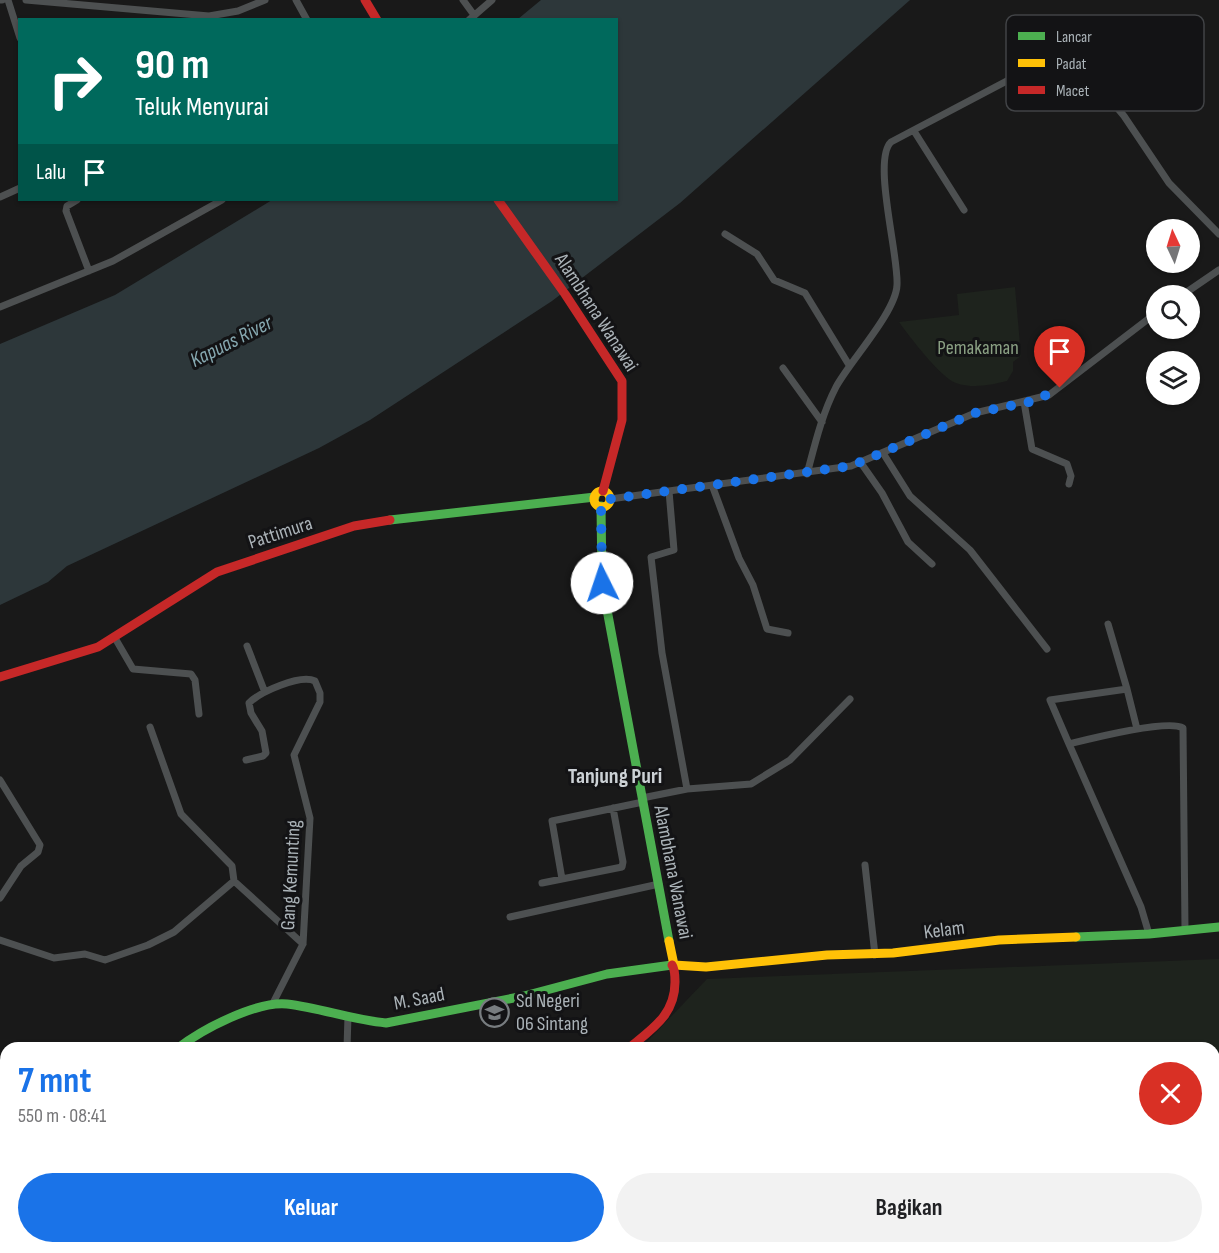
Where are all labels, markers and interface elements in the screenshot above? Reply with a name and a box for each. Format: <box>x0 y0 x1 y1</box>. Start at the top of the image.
legend <box>1006 15 1204 111</box>
text: Lancar <box>1056 28 1092 47</box>
text: 90 m <box>135 40 209 91</box>
icon: right <box>36 42 114 120</box>
text: Padat <box>1056 55 1087 74</box>
text: Macet <box>1056 82 1089 101</box>
text: Teluk Menyurai <box>135 91 269 123</box>
icon: arrive <box>78 156 111 189</box>
text: Lalu <box>36 159 66 186</box>
north arrow <box>1146 219 1200 273</box>
map controls <box>1146 219 1200 405</box>
street label: Alambhana Wanawai <box>549 248 643 376</box>
button: search <box>1146 285 1200 339</box>
water label: Kapuas River <box>186 310 277 373</box>
pin <box>1034 326 1085 388</box>
icon: arrive <box>1043 335 1076 368</box>
park label: Pemakaman <box>937 336 1019 360</box>
button: layers <box>1146 351 1200 405</box>
street label: Pattimura <box>245 511 315 555</box>
position arrow <box>570 551 634 615</box>
district label: Tanjung Puri <box>568 763 662 790</box>
street label: Alambhana Wanawai <box>648 802 698 941</box>
street label: Gang Kemunting <box>276 819 306 931</box>
street label: Kelam <box>922 916 966 944</box>
street label: M. Saad <box>392 982 447 1016</box>
place label: Sd Negeri 06 Sintang <box>516 989 588 1036</box>
school or university icon: Sd Negeri 06 Sintang <box>479 996 511 1028</box>
text: 7 mnt <box>18 1060 91 1103</box>
button: close <box>1139 1062 1202 1125</box>
text: 550 m · 08:41 <box>18 1104 106 1128</box>
button: Keluar <box>18 1173 604 1242</box>
button: Bagikan <box>616 1173 1202 1242</box>

